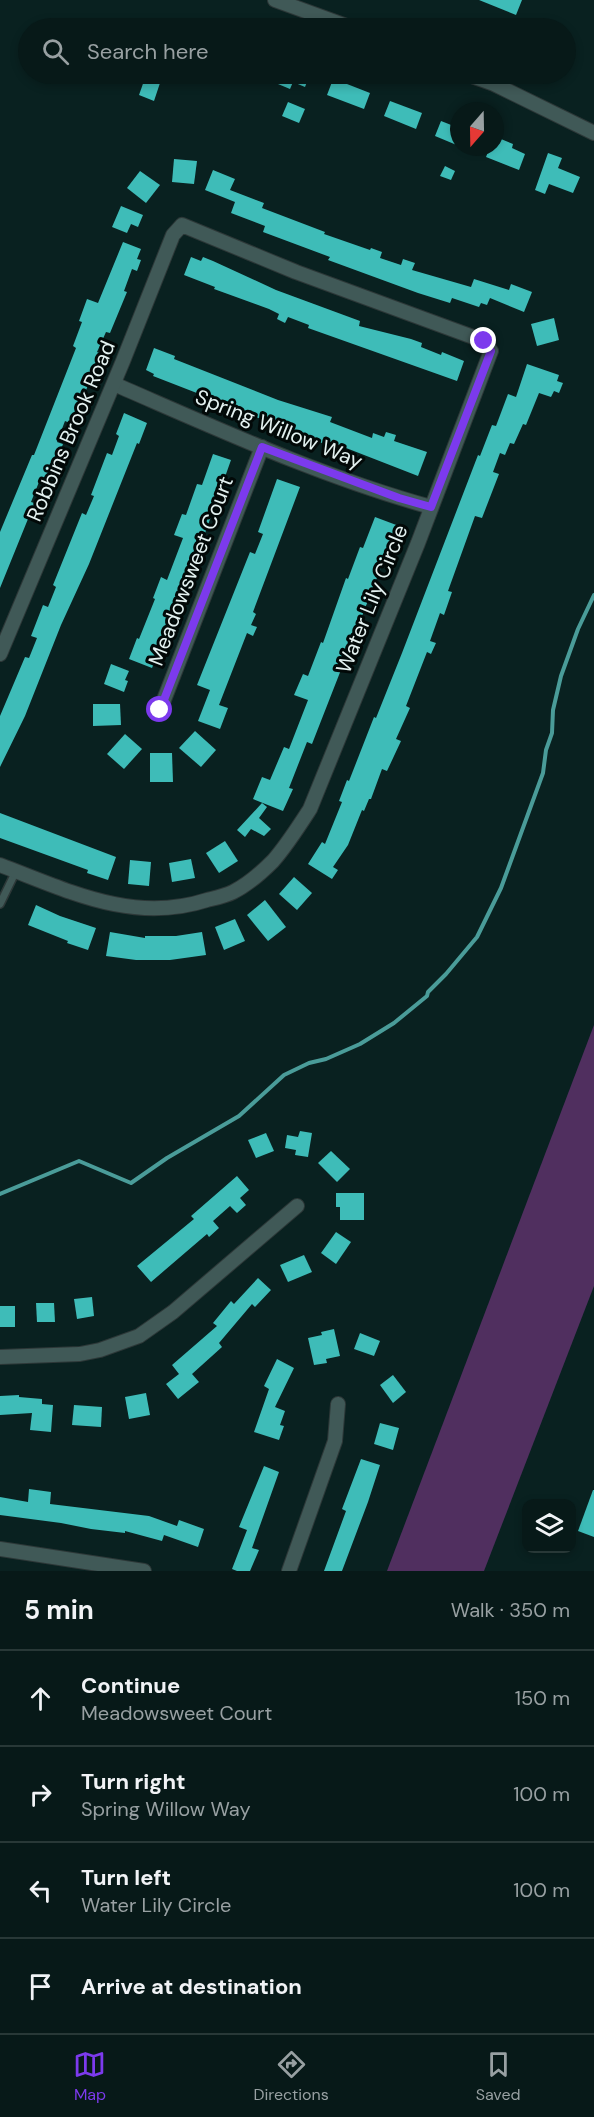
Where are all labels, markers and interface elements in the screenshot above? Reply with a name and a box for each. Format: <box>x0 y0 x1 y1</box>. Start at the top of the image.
search box <box>18 18 576 84</box>
icon: search <box>39 35 72 68</box>
text: Search here <box>87 37 208 66</box>
north arrow <box>450 102 504 156</box>
route end <box>470 327 496 353</box>
street label: Robbins Brook Road <box>20 336 122 526</box>
street label: Spring Willow Way <box>191 383 367 475</box>
street label: Meadowsweet Court <box>142 472 240 670</box>
street label: Water Lily Circle <box>329 521 415 677</box>
route start <box>146 696 172 722</box>
map controls <box>522 1499 576 1553</box>
button: layers <box>522 1499 576 1553</box>
text: 5 min <box>24 1593 94 1627</box>
text: Walk · 350 m <box>451 1597 570 1623</box>
text: Continue <box>81 1671 180 1700</box>
icon: ahead <box>24 1682 57 1715</box>
text: 150 m <box>515 1685 570 1711</box>
text: Meadowsweet Court <box>81 1700 272 1726</box>
text: Turn right <box>81 1767 186 1796</box>
icon: right <box>24 1778 57 1811</box>
text: 100 m <box>513 1781 570 1807</box>
text: Spring Willow Way <box>81 1796 251 1822</box>
text: Turn left <box>81 1863 171 1892</box>
icon: left <box>24 1874 57 1907</box>
text: 100 m <box>513 1877 570 1903</box>
text: Water Lily Circle <box>81 1892 231 1918</box>
icon: arrive <box>24 1970 57 2003</box>
text: Arrive at destination <box>81 1972 302 2001</box>
tab: Map <box>73 2048 106 2105</box>
tab: Directions <box>253 2048 329 2105</box>
tab: Saved <box>476 2048 521 2105</box>

